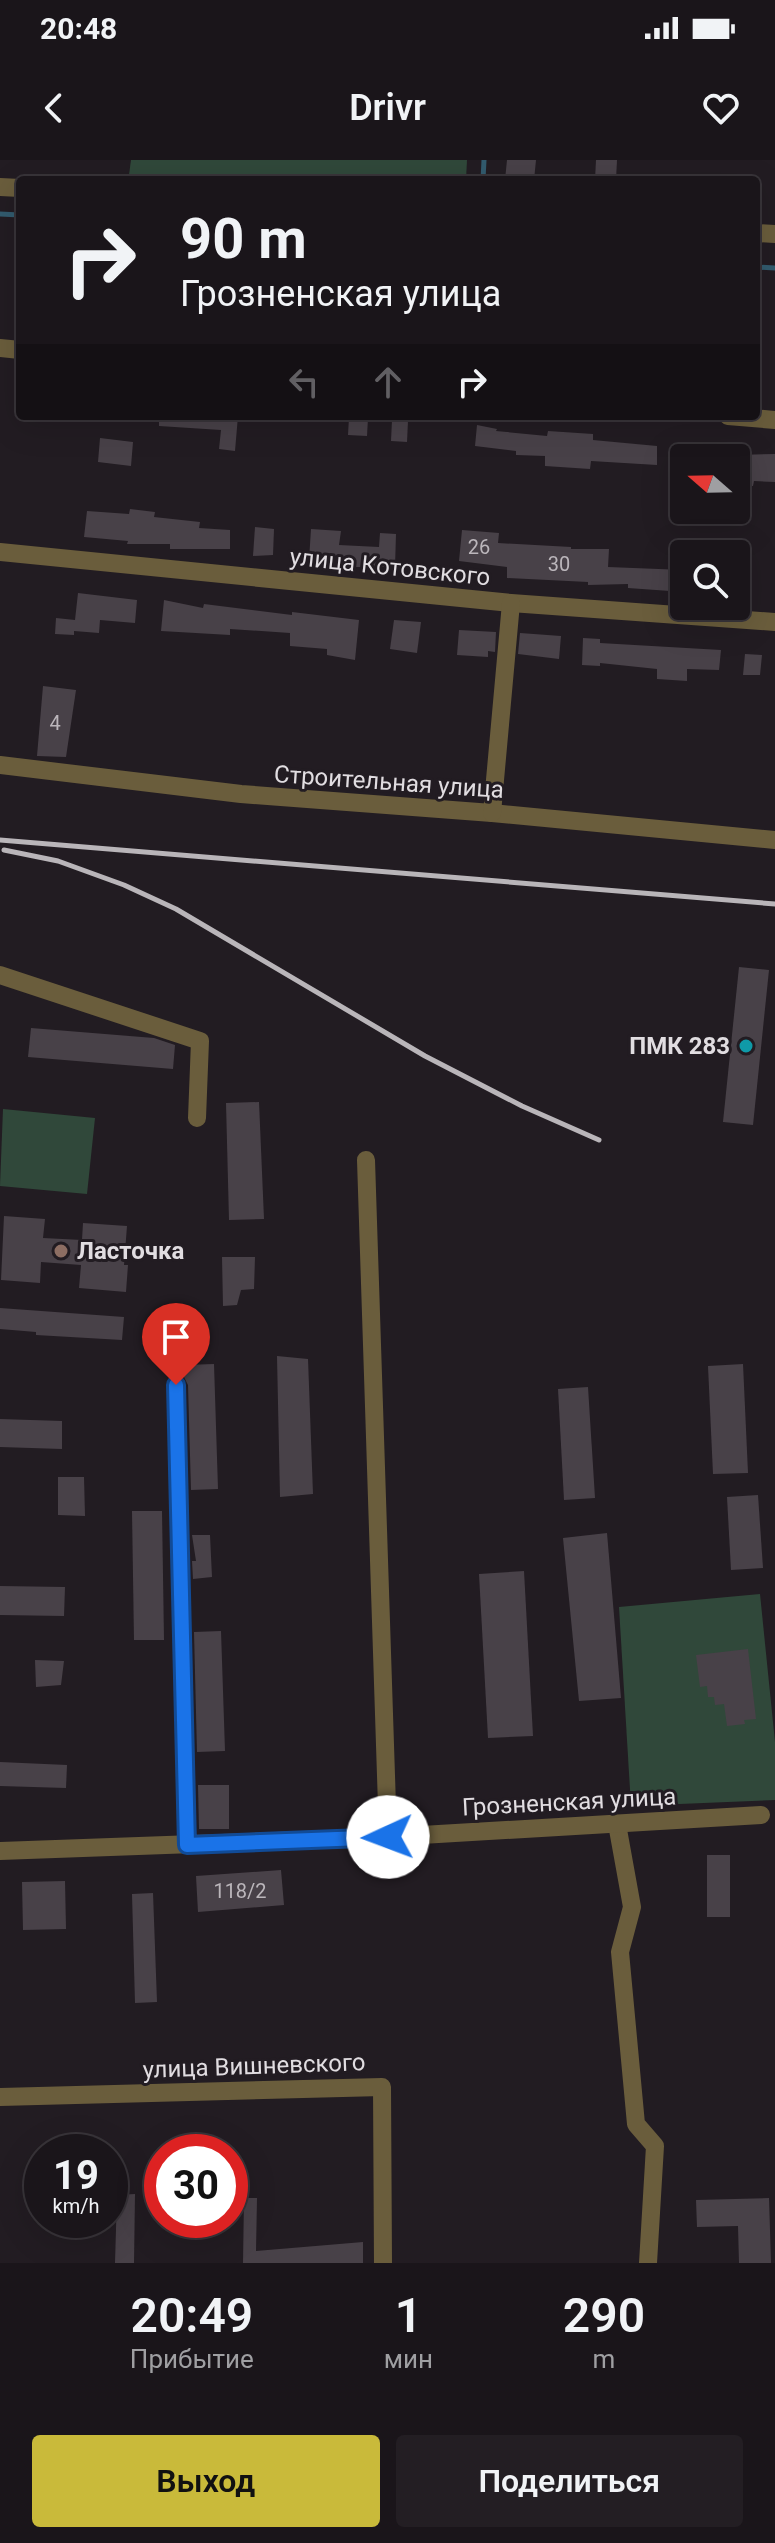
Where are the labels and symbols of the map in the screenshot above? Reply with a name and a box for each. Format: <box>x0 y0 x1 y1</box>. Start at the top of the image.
north arrow <box>670 444 750 524</box>
house number: 26 <box>468 535 490 559</box>
street label: улица Котовского <box>288 543 492 591</box>
house number: 30 <box>548 552 570 576</box>
house number: 4 <box>49 711 61 735</box>
street label: Строительная улица <box>273 760 505 804</box>
place label: ПМК 283 <box>629 1032 730 1060</box>
marker: ПМК 283 <box>737 1037 755 1055</box>
place label: Ласточка <box>77 1237 184 1265</box>
marker: Ласточка <box>52 1242 70 1260</box>
pin <box>142 1303 210 1385</box>
street label: Грозненская улица <box>461 1782 677 1822</box>
position arrow <box>346 1795 430 1879</box>
house number: 118/2 <box>213 1879 267 1903</box>
street label: улица Вишневского <box>142 2048 366 2084</box>
speed limit sign: 30 <box>144 2134 248 2238</box>

